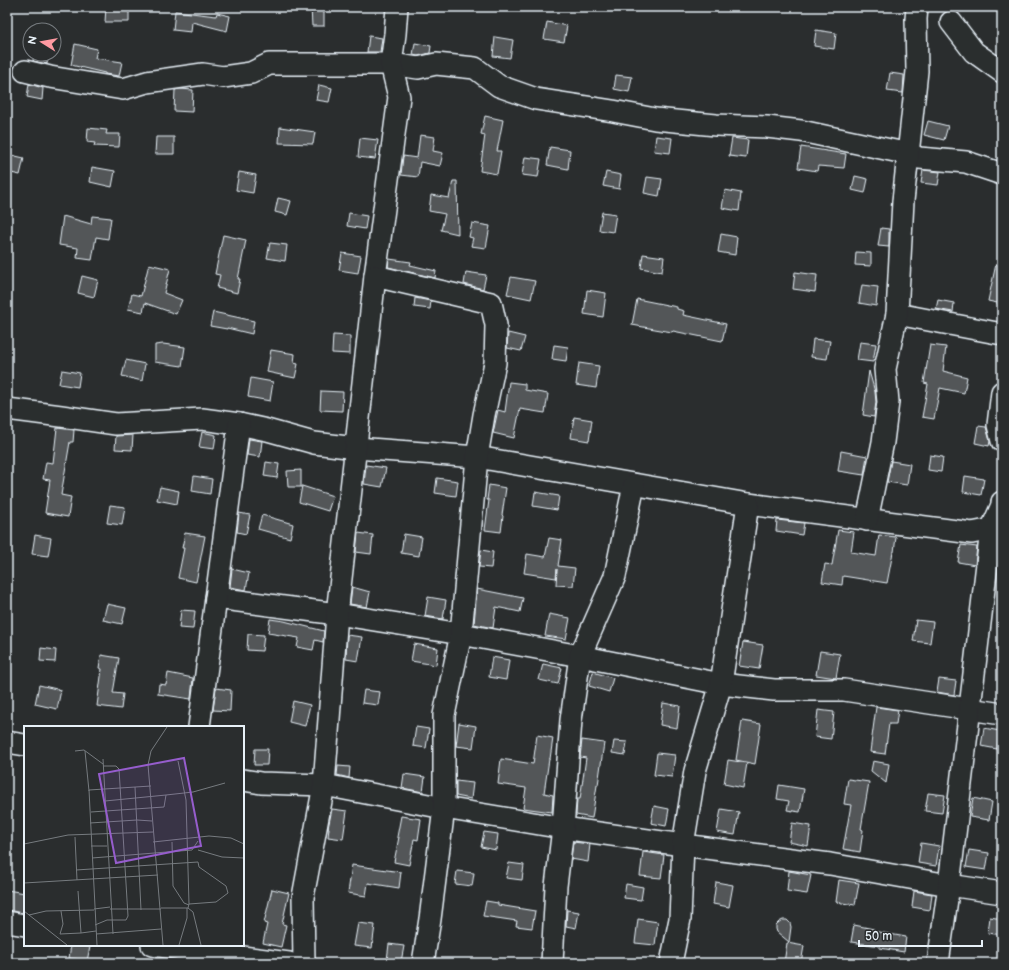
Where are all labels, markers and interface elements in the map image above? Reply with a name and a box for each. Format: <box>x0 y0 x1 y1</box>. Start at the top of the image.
north arrow <box>22 22 62 62</box>
text: N <box>26 35 40 45</box>
inset map <box>24 726 244 946</box>
scale bar <box>859 922 982 948</box>
text: 50 m <box>865 929 892 944</box>

